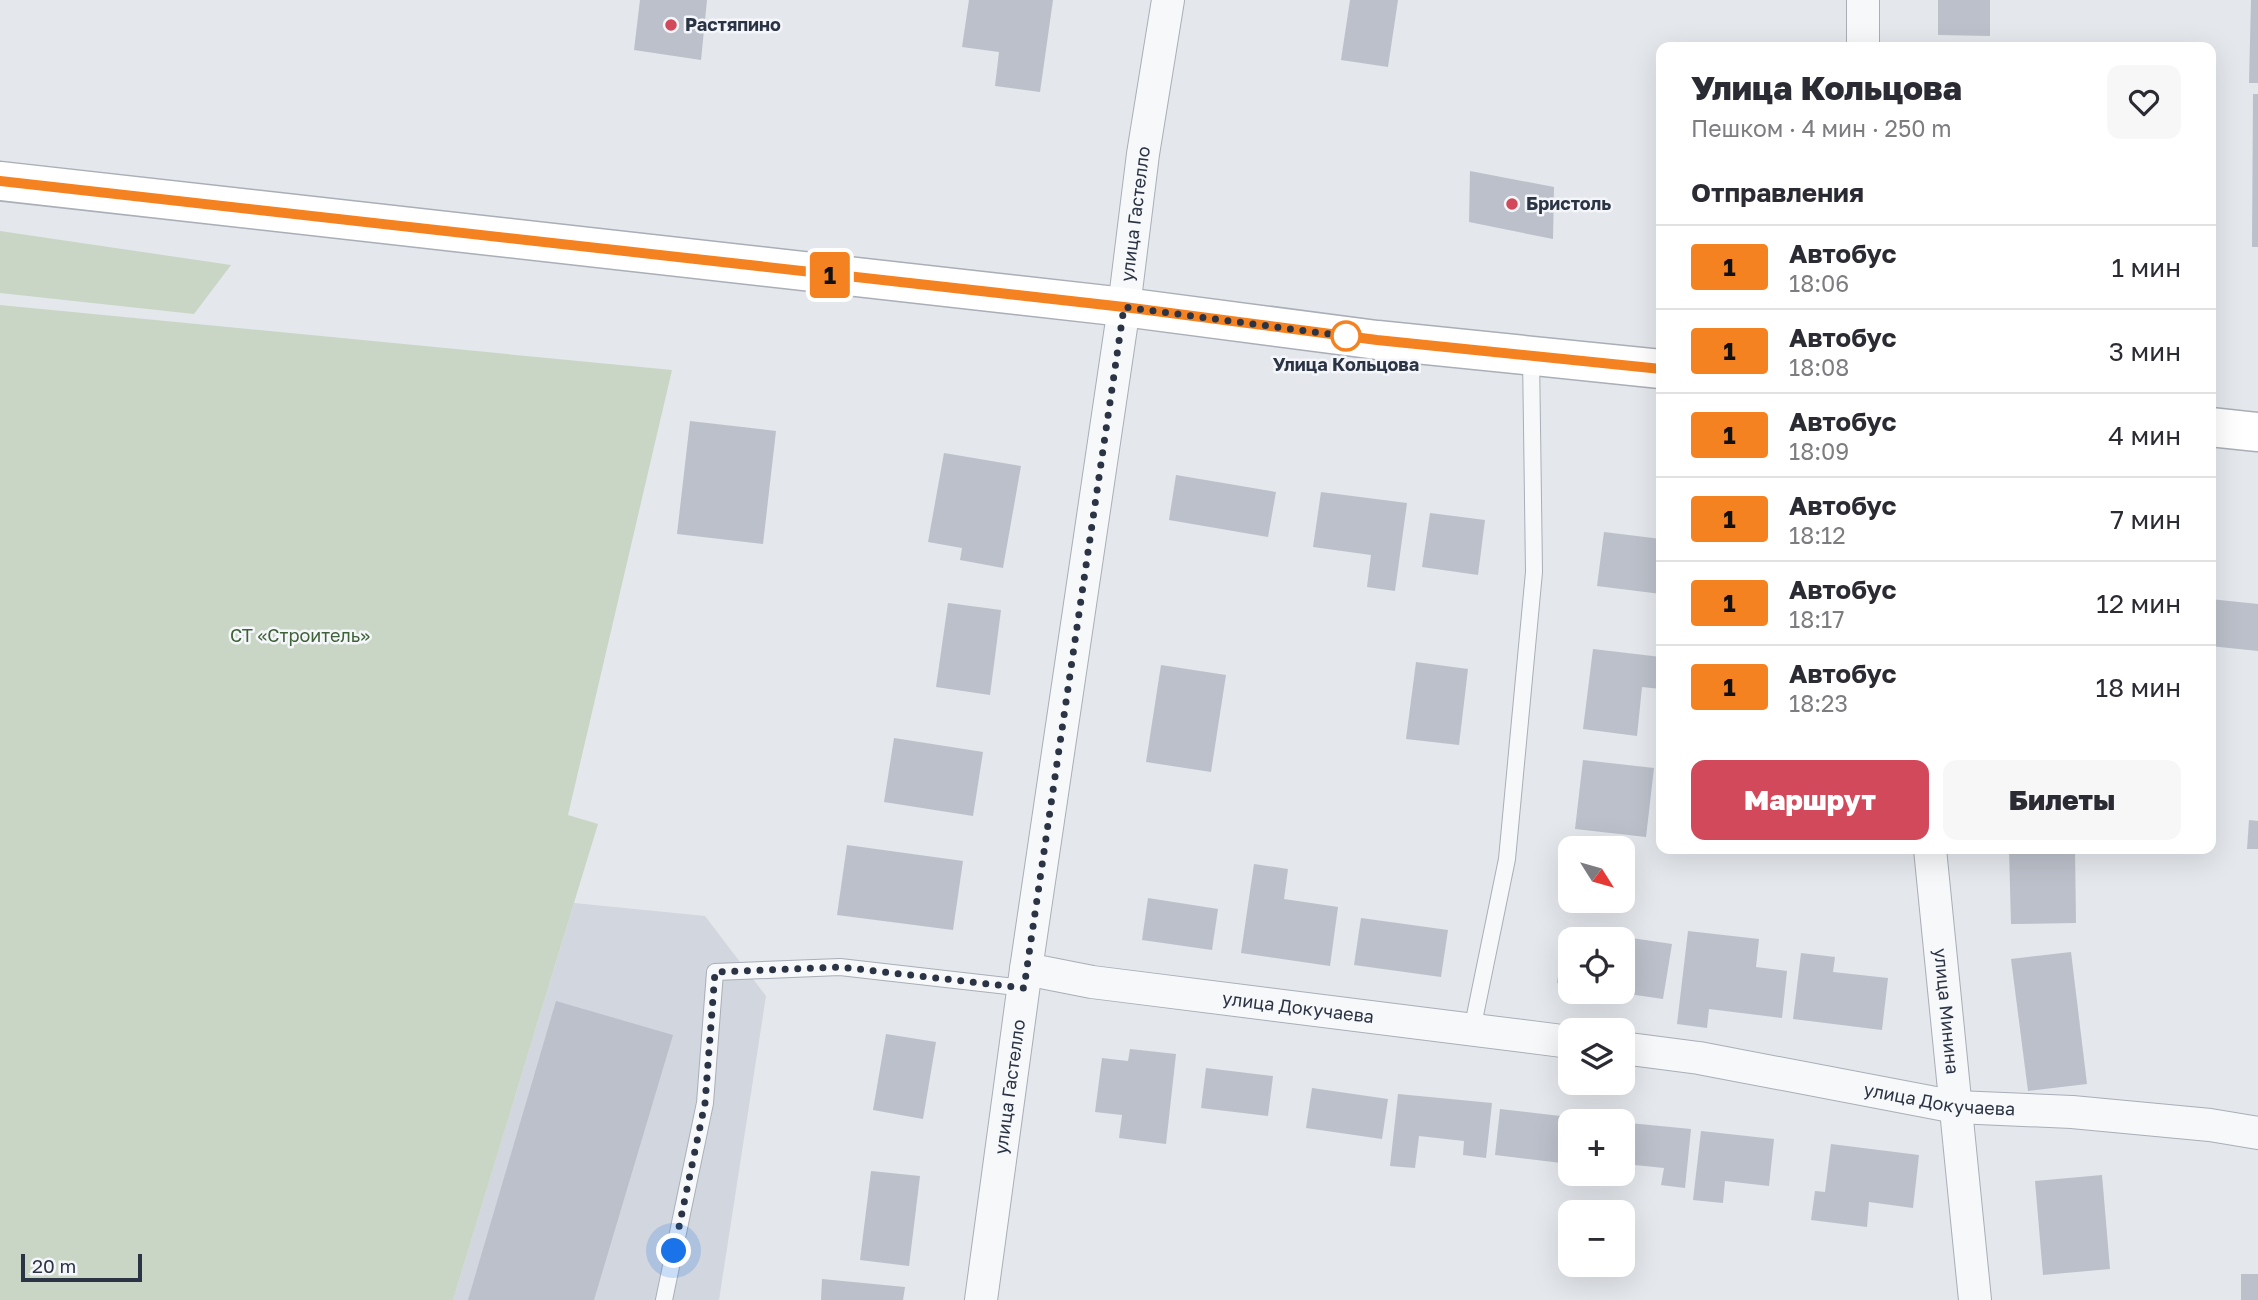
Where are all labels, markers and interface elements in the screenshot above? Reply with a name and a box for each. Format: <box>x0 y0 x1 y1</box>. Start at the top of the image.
place label: Растяпино <box>685 13 781 35</box>
marker: Растяпино <box>663 17 679 33</box>
button: heart <box>2107 65 2181 139</box>
text: Улица Кольцова <box>1691 68 1962 107</box>
text: Пешком · 4 мин · 250 m <box>1691 114 1952 142</box>
street label: улица Гастелло <box>1115 144 1154 283</box>
text: Отправления <box>1691 177 1864 208</box>
place label: Бристоль <box>1526 192 1611 214</box>
marker: Бристоль <box>1504 196 1520 212</box>
text: Автобус <box>1789 238 1896 269</box>
line badge: 1 <box>807 252 853 298</box>
text: 1 <box>1723 252 1736 281</box>
text: 1 мин <box>2111 252 2181 283</box>
text: 1 <box>824 260 836 289</box>
text: 18:06 <box>1789 269 1849 297</box>
marker: Улица Кольцова <box>1331 321 1361 351</box>
text: Автобус <box>1789 322 1896 353</box>
text: 1 <box>1723 336 1736 365</box>
text: 3 мин <box>2109 336 2181 367</box>
place label: Улица Кольцова <box>1273 353 1419 375</box>
text: 18:08 <box>1789 353 1849 381</box>
text: Автобус <box>1789 406 1896 437</box>
text: 1 <box>1723 420 1736 449</box>
text: 4 мин <box>2108 420 2181 451</box>
text: 18:09 <box>1789 437 1849 465</box>
text: Автобус <box>1789 490 1896 521</box>
text: 1 <box>1723 504 1736 533</box>
text: 7 мин <box>2110 504 2181 535</box>
text: 18:12 <box>1789 521 1846 549</box>
text: Автобус <box>1789 574 1896 605</box>
text: 1 <box>1723 588 1736 617</box>
text: 12 мин <box>2096 588 2181 619</box>
text: 18:17 <box>1789 605 1844 633</box>
park label: СТ «Строитель» <box>230 624 370 646</box>
text: Автобус <box>1789 658 1896 689</box>
text: 1 <box>1723 672 1736 701</box>
text: 18 мин <box>2096 672 2181 703</box>
text: 18:23 <box>1789 689 1848 717</box>
button: Маршрут <box>1691 760 1929 840</box>
button: Билеты <box>1943 760 2181 840</box>
north arrow <box>1558 836 1634 914</box>
map controls <box>1558 836 1635 1277</box>
button: locate <box>1558 927 1635 1004</box>
street label: улица Минина <box>1930 947 1964 1075</box>
street label: улица Докучаева <box>1221 986 1375 1027</box>
street label: улица Гастелло <box>989 1018 1029 1156</box>
button: layers <box>1558 1018 1635 1095</box>
street label: улица Докучаева <box>1862 1078 2016 1120</box>
button: + <box>1558 1109 1635 1186</box>
button: − <box>1558 1200 1635 1277</box>
your location <box>656 1233 691 1268</box>
scale bar <box>21 1251 142 1283</box>
text: 20 m <box>32 1254 76 1277</box>

